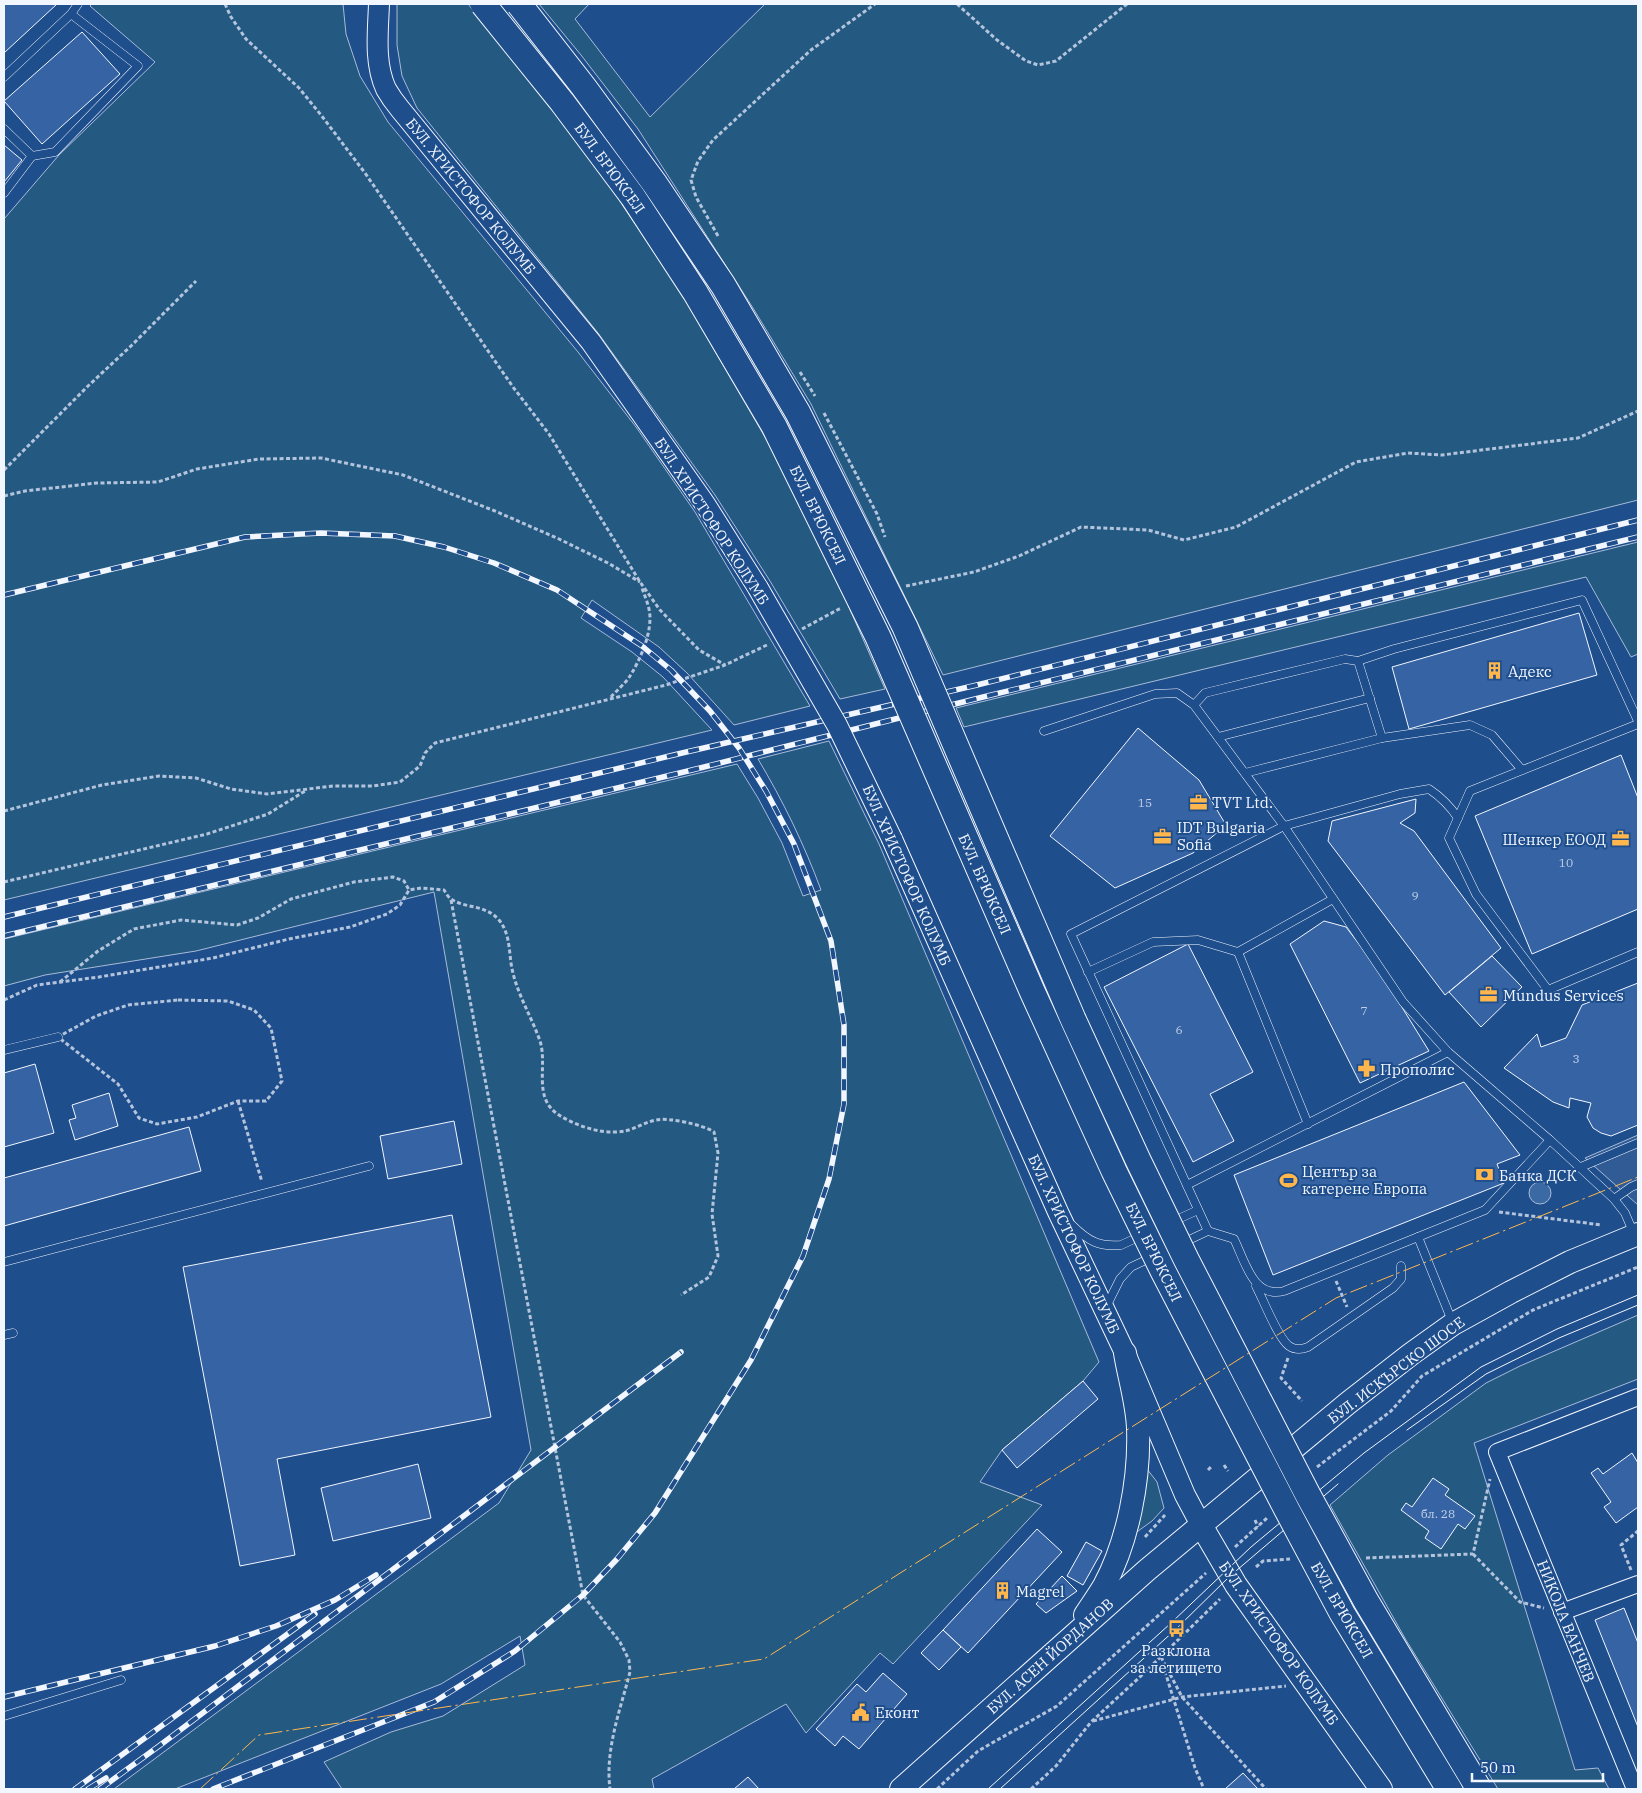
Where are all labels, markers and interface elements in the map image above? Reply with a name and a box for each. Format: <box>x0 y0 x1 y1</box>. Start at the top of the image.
street label: БУЛ. ХРИСТОФОР КОЛУМБ <box>402 114 540 278</box>
street label: БУЛ. БРЮКСЕЛ <box>571 119 649 217</box>
street label: БУЛ. ХРИСТОФОР КОЛУМБ <box>651 434 773 608</box>
street label: БУЛ. БРЮКСЕЛ <box>786 462 850 568</box>
building icon: Адекс <box>1484 661 1504 681</box>
place label: Адекс <box>1508 662 1552 681</box>
street label: БУЛ. ХРИСТОФОР КОЛУМБ <box>859 782 955 968</box>
office icon: TVT Ltd. <box>1188 792 1208 812</box>
place label: TVT Ltd. <box>1212 793 1273 812</box>
house number: 15 <box>1138 795 1152 810</box>
place label: IDT Bulgaria Sofia <box>1177 818 1265 854</box>
office icon: IDT Bulgaria Sofia <box>1153 826 1173 846</box>
office icon: Шенкер ЕООД <box>1610 829 1630 849</box>
place label: Шенкер ЕООД <box>1503 830 1606 849</box>
street label: БУЛ. БРЮКСЕЛ <box>954 831 1016 937</box>
house number: 10 <box>1559 855 1573 870</box>
house number: 9 <box>1411 888 1419 903</box>
office icon: Mundus Services <box>1479 985 1499 1005</box>
place label: Mundus Services <box>1503 986 1624 1005</box>
house number: 7 <box>1360 1003 1368 1018</box>
house number: 6 <box>1175 1022 1183 1037</box>
house number: 3 <box>1572 1051 1580 1066</box>
pharmacy icon: Прополис <box>1356 1059 1376 1079</box>
place label: Прополис <box>1380 1060 1455 1079</box>
street label: БУЛ. ХРИСТОФОР КОЛУМБ <box>1024 1151 1124 1337</box>
place label: Център за катерене Европа <box>1302 1162 1427 1198</box>
bank icon: Банка ДСК <box>1475 1165 1495 1185</box>
place label: Банка ДСК <box>1499 1166 1578 1185</box>
sports icon: Център за катерене Европа <box>1278 1170 1298 1190</box>
street label: БУЛ. БРЮКСЕЛ <box>1122 1199 1186 1305</box>
street label: БУЛ. ИСКЪРСКО ШОСЕ <box>1324 1312 1468 1428</box>
house number: бл. 28 <box>1421 1506 1455 1521</box>
street label: БУЛ. ХРИСТОФОР КОЛУМБ <box>1215 1557 1343 1729</box>
street label: НИКОЛА ВАНЧЕВ <box>1533 1557 1599 1685</box>
street label: БУЛ. БРЮКСЕЛ <box>1307 1558 1377 1662</box>
building icon: Magrel <box>992 1581 1012 1601</box>
place label: Magrel <box>1016 1582 1065 1601</box>
street label: БУЛ. АСЕН ЙОРДАНОВ <box>983 1594 1117 1718</box>
bus stop icon: Разклона за летището <box>1166 1619 1186 1639</box>
place label: Разклона за летището <box>1130 1641 1222 1677</box>
public building icon: Еконт <box>851 1702 871 1722</box>
place label: Еконт <box>875 1703 920 1722</box>
scale bar <box>1472 1750 1603 1782</box>
text: 50 m <box>1480 1758 1516 1777</box>

